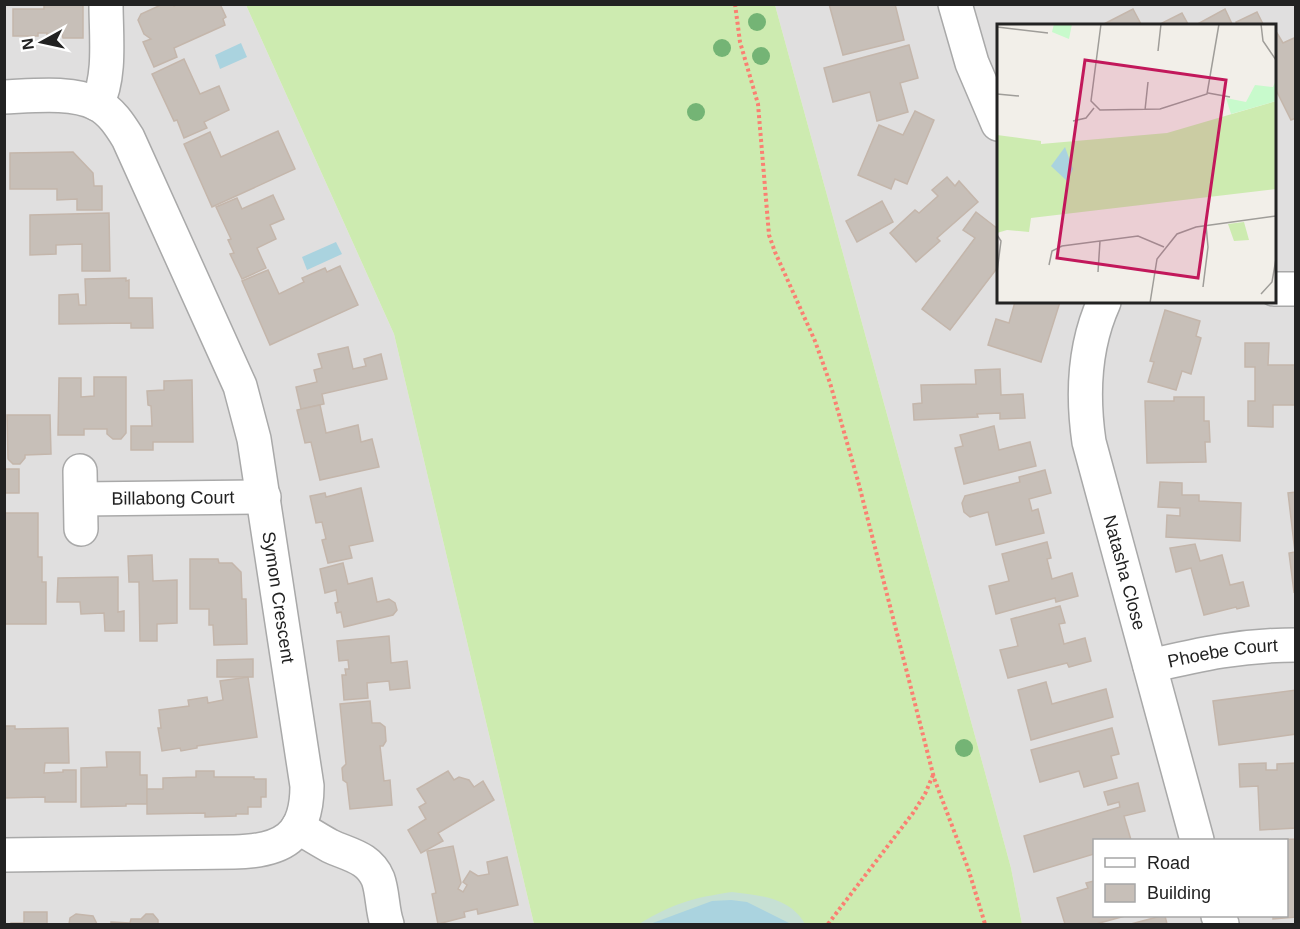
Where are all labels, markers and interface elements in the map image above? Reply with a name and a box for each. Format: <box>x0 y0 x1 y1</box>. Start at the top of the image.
north arrow <box>12 12 72 72</box>
inset map <box>997 24 1276 303</box>
text: N <box>18 37 37 51</box>
street label: Billabong Court <box>111 487 235 509</box>
street label: Natasha Close <box>1099 513 1150 632</box>
street label: Symon Crescent <box>258 530 298 665</box>
street label: Phoebe Court <box>1166 635 1278 672</box>
legend <box>1093 839 1288 917</box>
text: Road <box>1147 853 1190 873</box>
text: Building <box>1147 883 1211 903</box>

